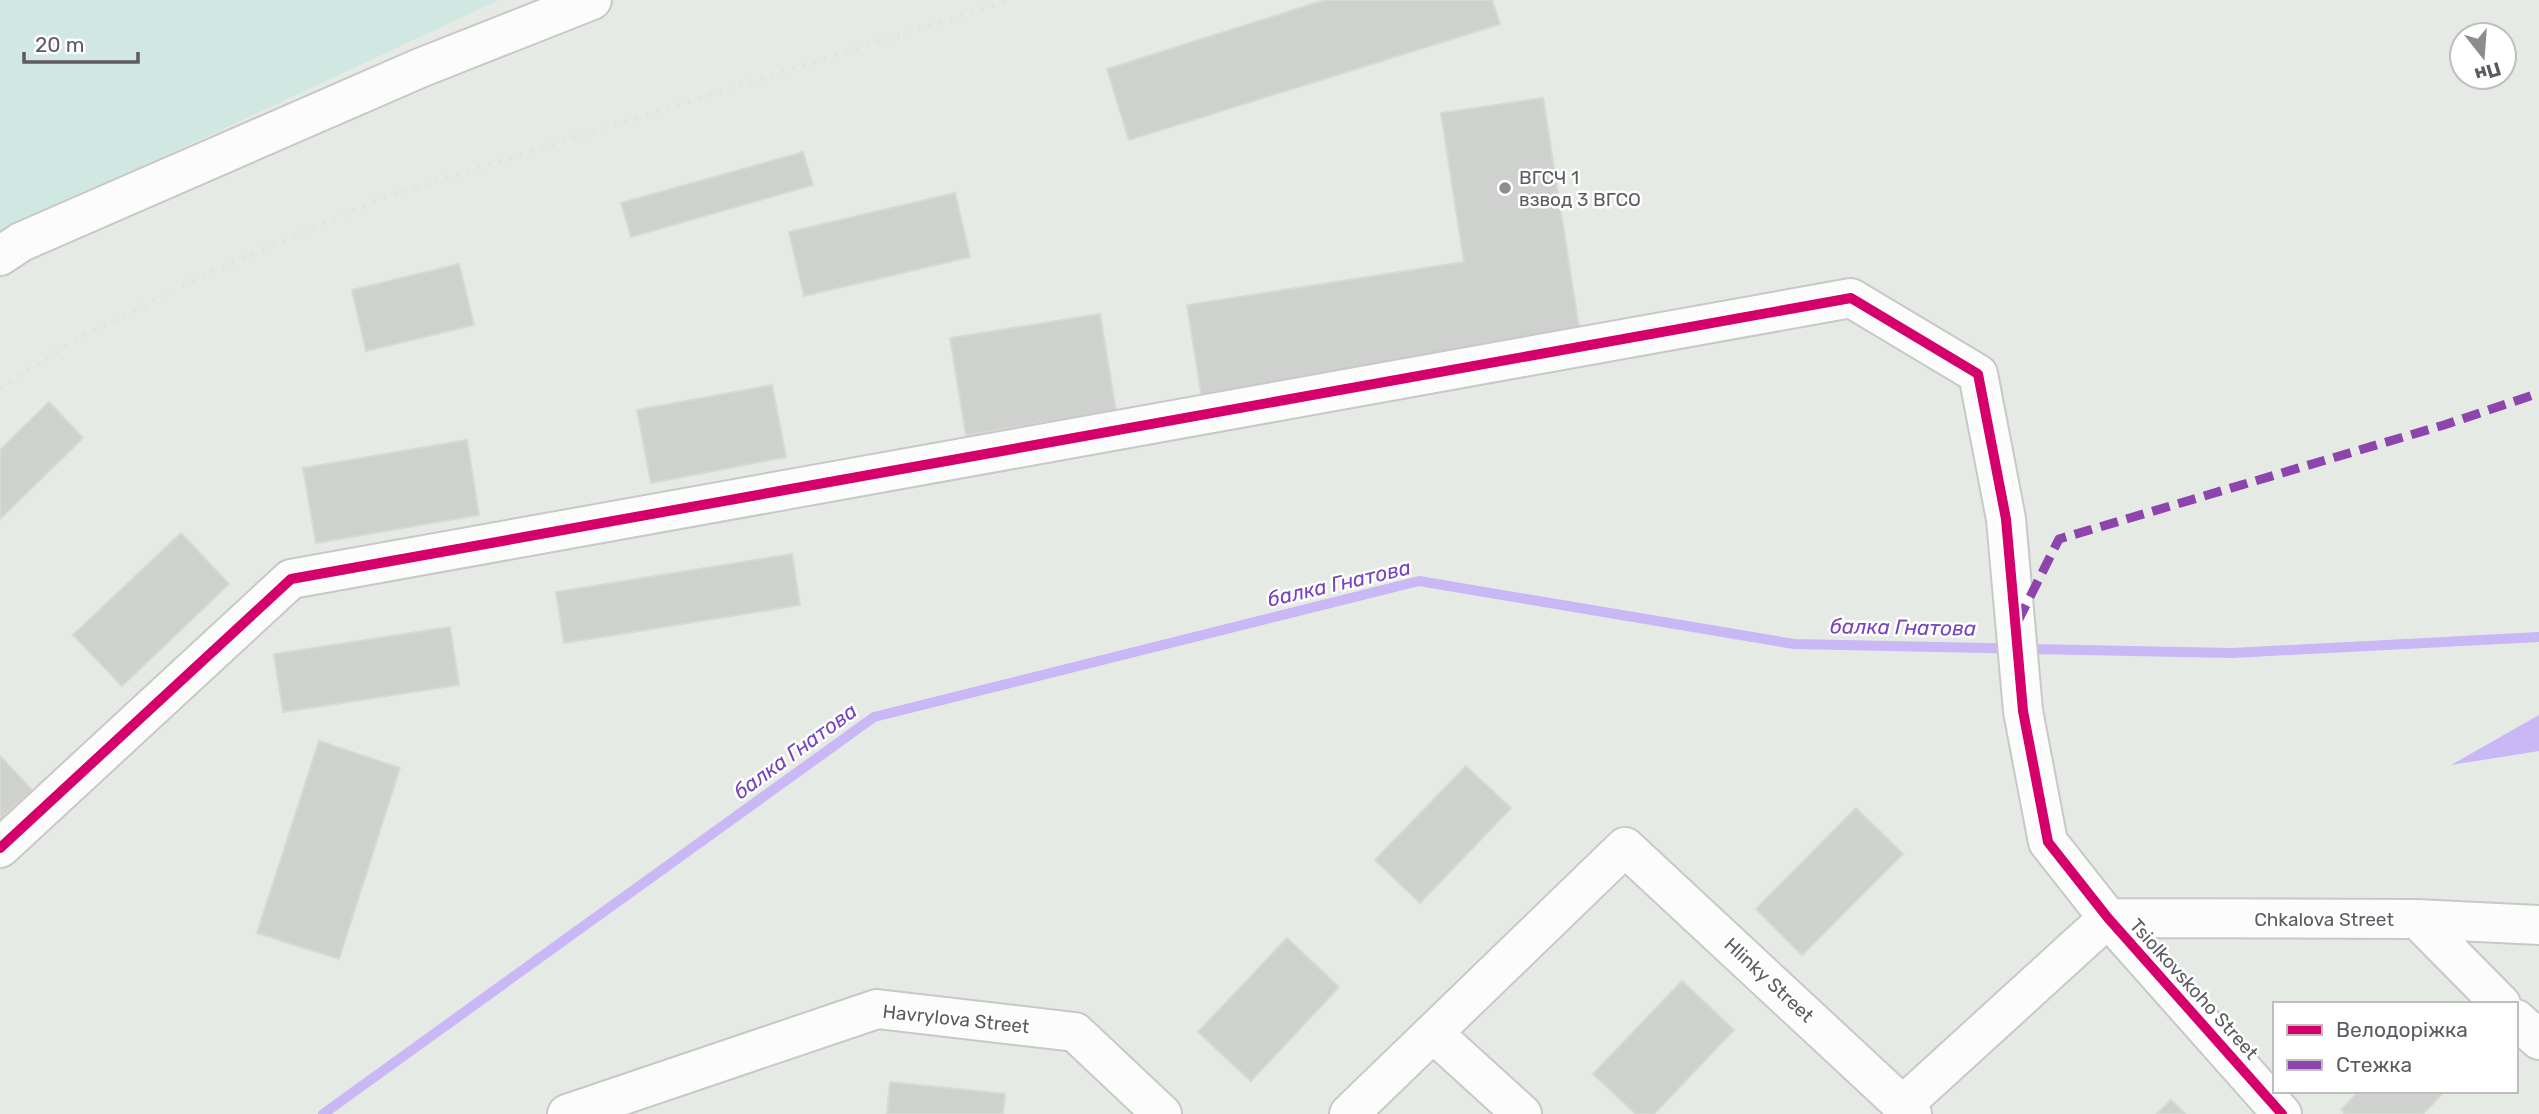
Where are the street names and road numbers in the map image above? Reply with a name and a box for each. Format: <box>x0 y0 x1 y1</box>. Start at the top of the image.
street label: Chkalova Street <box>2254 908 2394 931</box>
street label: Tsiolkovskoho Street <box>2125 914 2264 1064</box>
street label: Hlinky Street <box>1720 933 1819 1028</box>
street label: Havrylova Street <box>881 1000 1031 1038</box>

